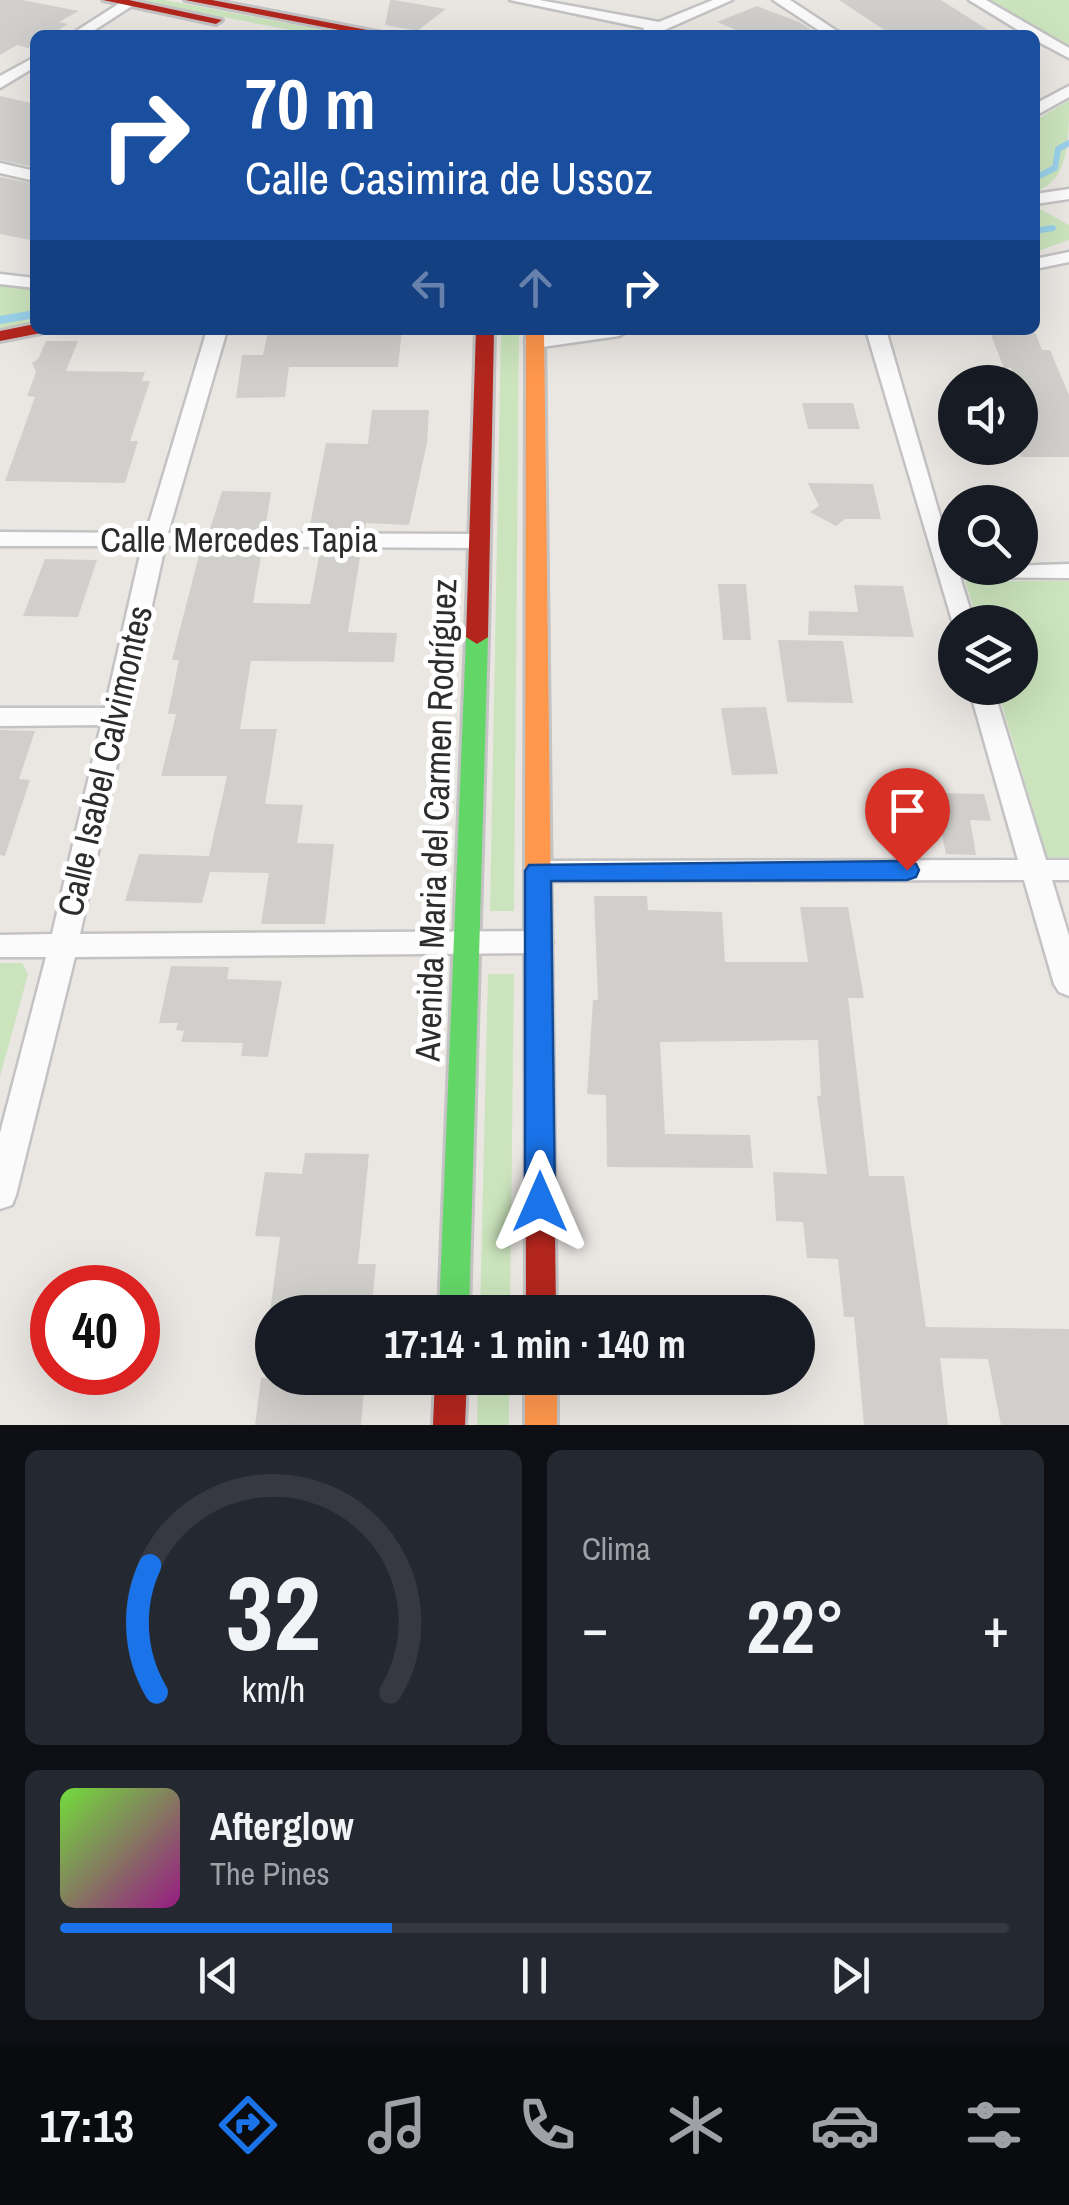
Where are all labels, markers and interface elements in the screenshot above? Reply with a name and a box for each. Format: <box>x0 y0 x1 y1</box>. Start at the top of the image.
text: 70 m <box>245 57 376 151</box>
icon: right <box>80 70 210 200</box>
text: Calle Casimira de Ussoz <box>245 147 653 208</box>
icon: left <box>403 260 458 315</box>
icon: ahead <box>508 260 563 315</box>
icon: right <box>613 260 668 315</box>
map controls <box>938 365 1038 705</box>
button: sound <box>938 365 1038 465</box>
button: search <box>938 485 1038 585</box>
street label: Calle Mercedes Tapia <box>100 516 378 563</box>
street label: Avenida Maria del Carmen Rodríguez <box>404 578 467 1063</box>
street label: Calle Isabel Calvimontes <box>46 601 163 921</box>
button: layers <box>938 605 1038 705</box>
pin <box>865 768 950 871</box>
icon: arrive <box>880 783 935 838</box>
position arrow <box>488 1150 592 1254</box>
speed limit sign: 40 <box>30 1265 160 1395</box>
text: 17:14 · 1 min · 140 m <box>384 1319 686 1370</box>
text: Clima <box>582 1527 651 1570</box>
text: 32 <box>226 1542 321 1682</box>
text: 22° <box>746 1575 845 1676</box>
text: − <box>582 1590 608 1664</box>
text: + <box>983 1590 1009 1664</box>
text: km/h <box>242 1665 305 1713</box>
text: Afterglow <box>210 1801 354 1852</box>
text: The Pines <box>210 1852 330 1895</box>
icon: previous <box>191 1948 246 2003</box>
icon: pause <box>507 1948 562 2003</box>
icon: next <box>823 1948 878 2003</box>
icon: directions <box>213 2090 283 2160</box>
icon: music <box>362 2090 432 2160</box>
icon: phone <box>512 2090 582 2160</box>
icon: climate <box>661 2090 731 2160</box>
icon: car <box>810 2090 880 2160</box>
icon: filters <box>959 2090 1029 2160</box>
text: 17:13 <box>40 2095 134 2156</box>

